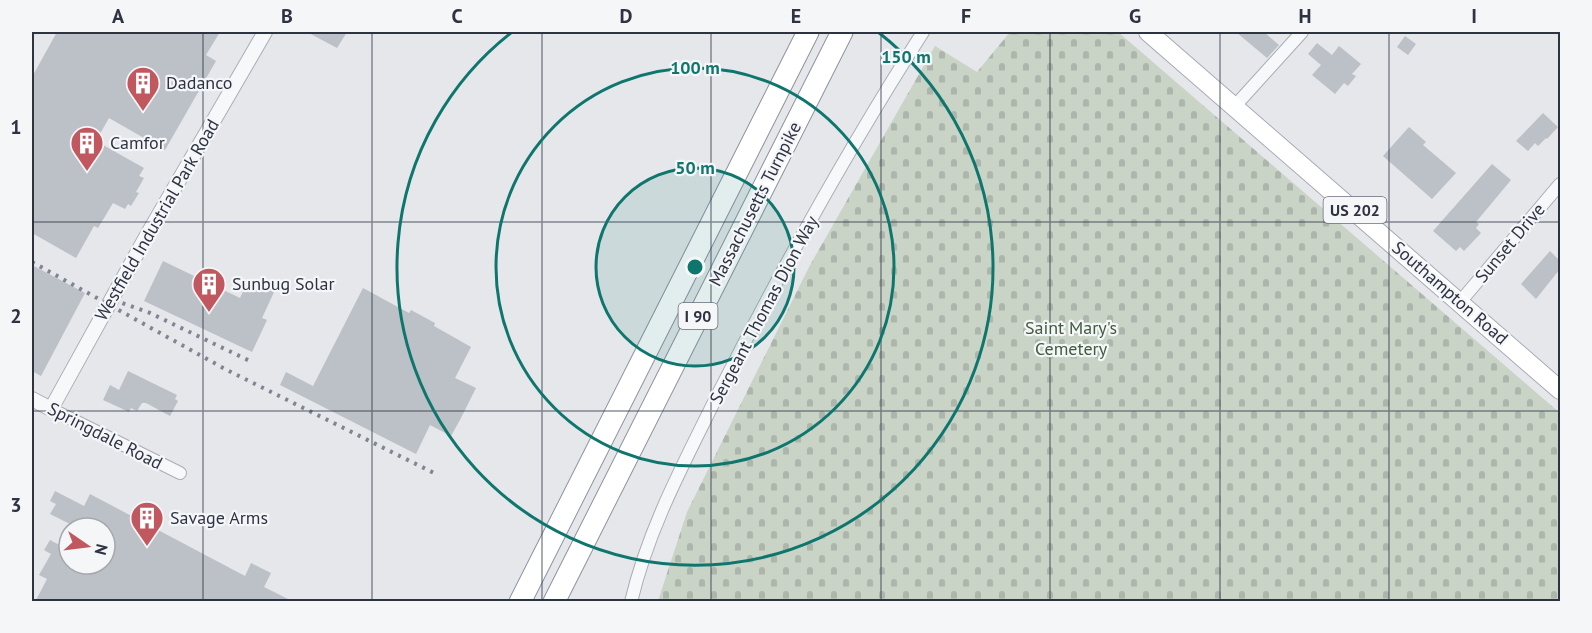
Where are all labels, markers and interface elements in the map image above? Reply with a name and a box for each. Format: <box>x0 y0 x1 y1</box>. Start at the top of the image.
text: A <box>112 3 125 29</box>
text: B <box>281 3 293 29</box>
text: C <box>451 3 463 29</box>
text: D <box>620 3 633 29</box>
text: E <box>791 3 801 29</box>
text: F <box>961 3 971 29</box>
text: G <box>1129 3 1141 29</box>
text: H <box>1298 3 1312 29</box>
text: I <box>1471 3 1477 29</box>
text: 150 m <box>881 45 931 68</box>
text: 100 m <box>670 56 720 79</box>
building icon: Dadanco <box>125 65 161 112</box>
place label: Dadanco <box>166 71 233 94</box>
text: 1 <box>10 114 22 140</box>
street label: Westfield Industrial Park Road <box>89 115 224 325</box>
street label: Massachusetts Turnpike <box>703 118 806 290</box>
building icon: Camfor <box>69 125 105 172</box>
place label: Camfor <box>110 131 165 154</box>
text: 50 m <box>675 156 715 179</box>
road number: US 202 <box>1324 197 1386 223</box>
street label: Sunset Drive <box>1470 198 1550 287</box>
street label: Sergeant Thomas Dion Way <box>704 211 823 408</box>
street label: Southampton Road <box>1388 236 1513 349</box>
centre of rings <box>685 257 705 277</box>
building icon: Sunbug Solar <box>191 266 227 313</box>
place label: Sunbug Solar <box>232 272 335 295</box>
text: 2 <box>10 303 22 329</box>
road number: I 90 <box>678 303 718 329</box>
park label: Saint Mary's Cemetery <box>1025 316 1117 360</box>
street label: Springdale Road <box>44 397 166 474</box>
text: 3 <box>10 492 22 518</box>
building icon: Savage Arms <box>129 500 165 547</box>
place label: Savage Arms <box>170 506 268 529</box>
north arrow <box>57 516 117 576</box>
text: N <box>91 542 113 557</box>

